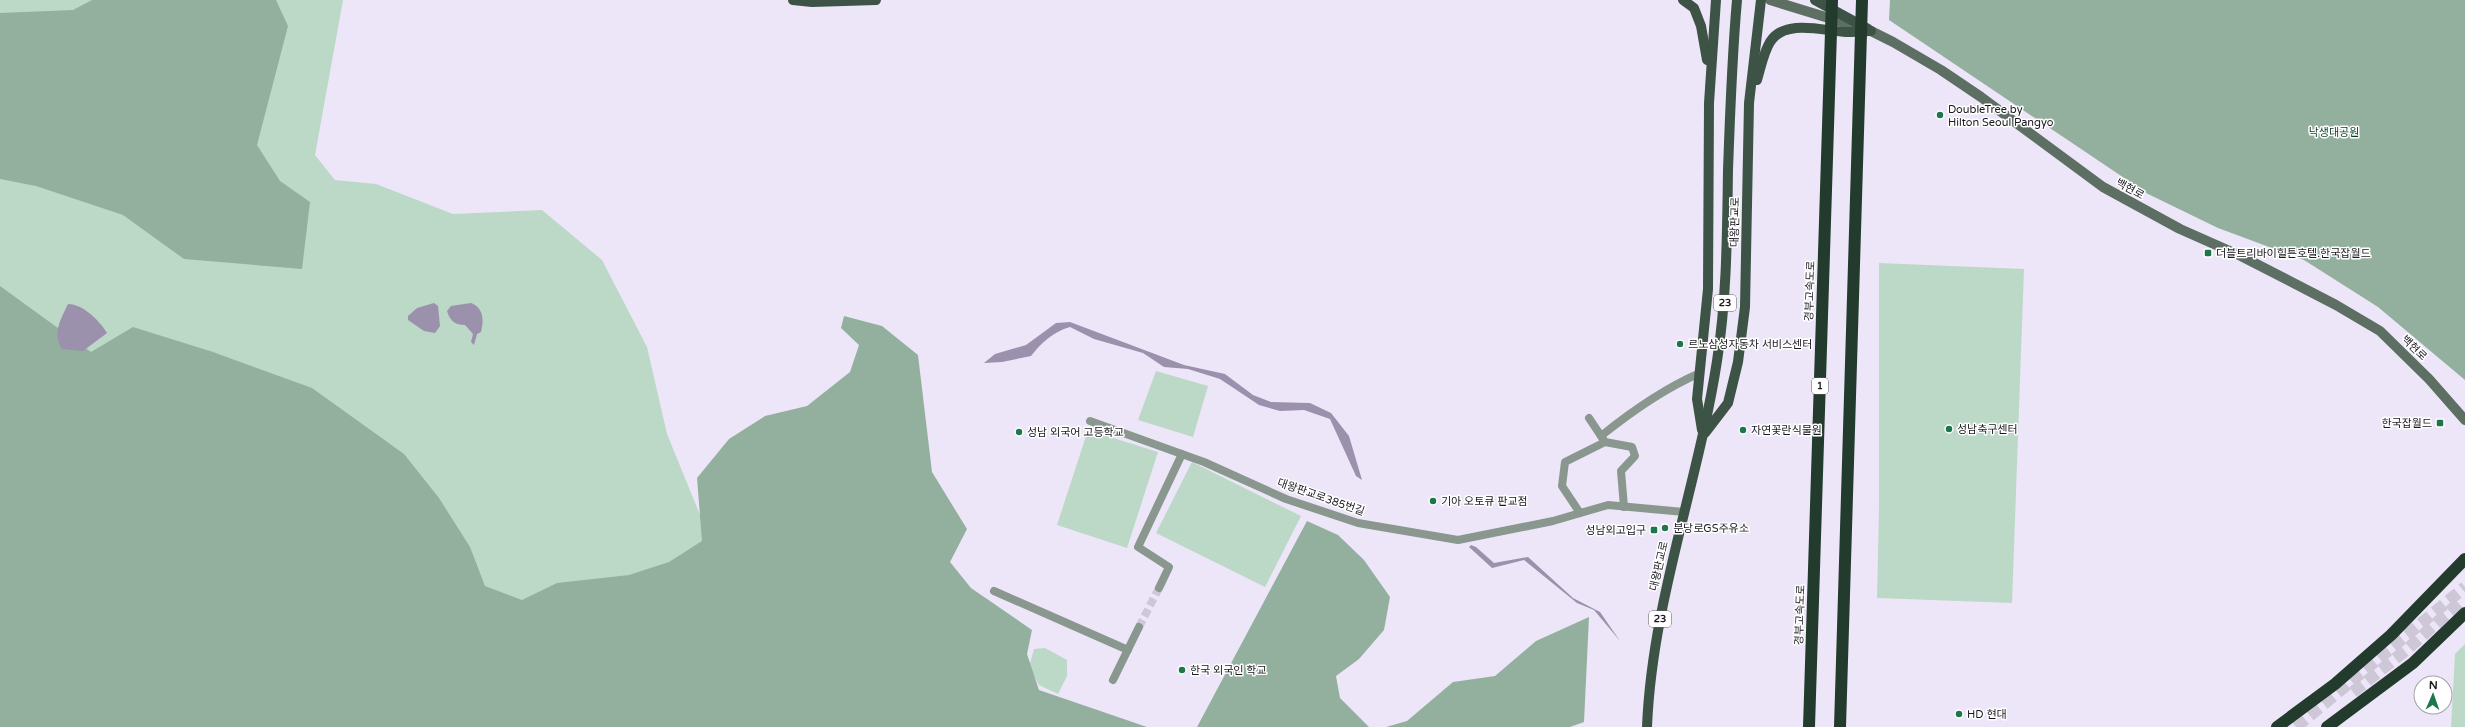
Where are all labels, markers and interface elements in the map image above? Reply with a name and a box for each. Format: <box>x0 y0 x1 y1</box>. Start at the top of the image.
place label: DoubleTree by Hilton Seoul Pangyo <box>1948 103 2054 129</box>
marker: DoubleTree by Hilton Seoul Pangyo <box>1935 110 1945 120</box>
park label: 낙생대공원 <box>2309 126 2359 139</box>
street label: 백현로 <box>2114 176 2146 202</box>
street label: 대왕판교로 <box>1728 197 1742 247</box>
place label: 더블트리바이힐튼호텔.한국잡월드 <box>2216 247 2371 260</box>
marker: 더블트리바이힐튼호텔.한국잡월드 <box>2203 248 2213 258</box>
street label: 경부고속도로 <box>1802 260 1818 322</box>
road number: 23 <box>1714 295 1736 311</box>
street label: 백현로 <box>2399 333 2429 363</box>
place label: 르노삼성자동차 서비스센터 <box>1688 338 1812 351</box>
marker: 르노삼성자동차 서비스센터 <box>1675 339 1685 349</box>
road number: 1 <box>1812 378 1828 394</box>
place label: 한국잡월드 <box>2381 417 2432 430</box>
marker: 한국잡월드 <box>2435 418 2445 428</box>
place label: 성남축구센터 <box>1957 423 2018 436</box>
place label: 자연꽃란식물원 <box>1751 424 1822 437</box>
marker: 성남축구센터 <box>1944 424 1954 434</box>
marker: 자연꽃란식물원 <box>1738 425 1748 435</box>
place label: 성남 외국어 고등학교 <box>1027 426 1124 439</box>
marker: 성남 외국어 고등학교 <box>1014 427 1024 437</box>
street label: 대왕판교로385번길 <box>1276 476 1366 518</box>
place label: 기아 오토큐 판교점 <box>1441 495 1528 508</box>
marker: 기아 오토큐 판교점 <box>1428 496 1438 506</box>
place label: 분당로GS주유소 <box>1673 522 1749 535</box>
marker: 분당로GS주유소 <box>1660 523 1670 533</box>
place label: 성남외고입구 <box>1585 524 1646 537</box>
marker: 성남외고입구 <box>1649 525 1659 535</box>
street label: 대왕판교로 <box>1647 540 1671 592</box>
street label: 경부고속도로 <box>1792 584 1808 646</box>
road number: 23 <box>1649 611 1671 627</box>
place label: 한국 외국인 학교 <box>1190 664 1267 677</box>
marker: 한국 외국인 학교 <box>1177 665 1187 675</box>
north arrow <box>2413 675 2453 715</box>
text: N <box>2429 679 2438 692</box>
place label: HD 현대 <box>1967 708 2007 721</box>
marker: HD 현대 <box>1954 709 1964 719</box>

